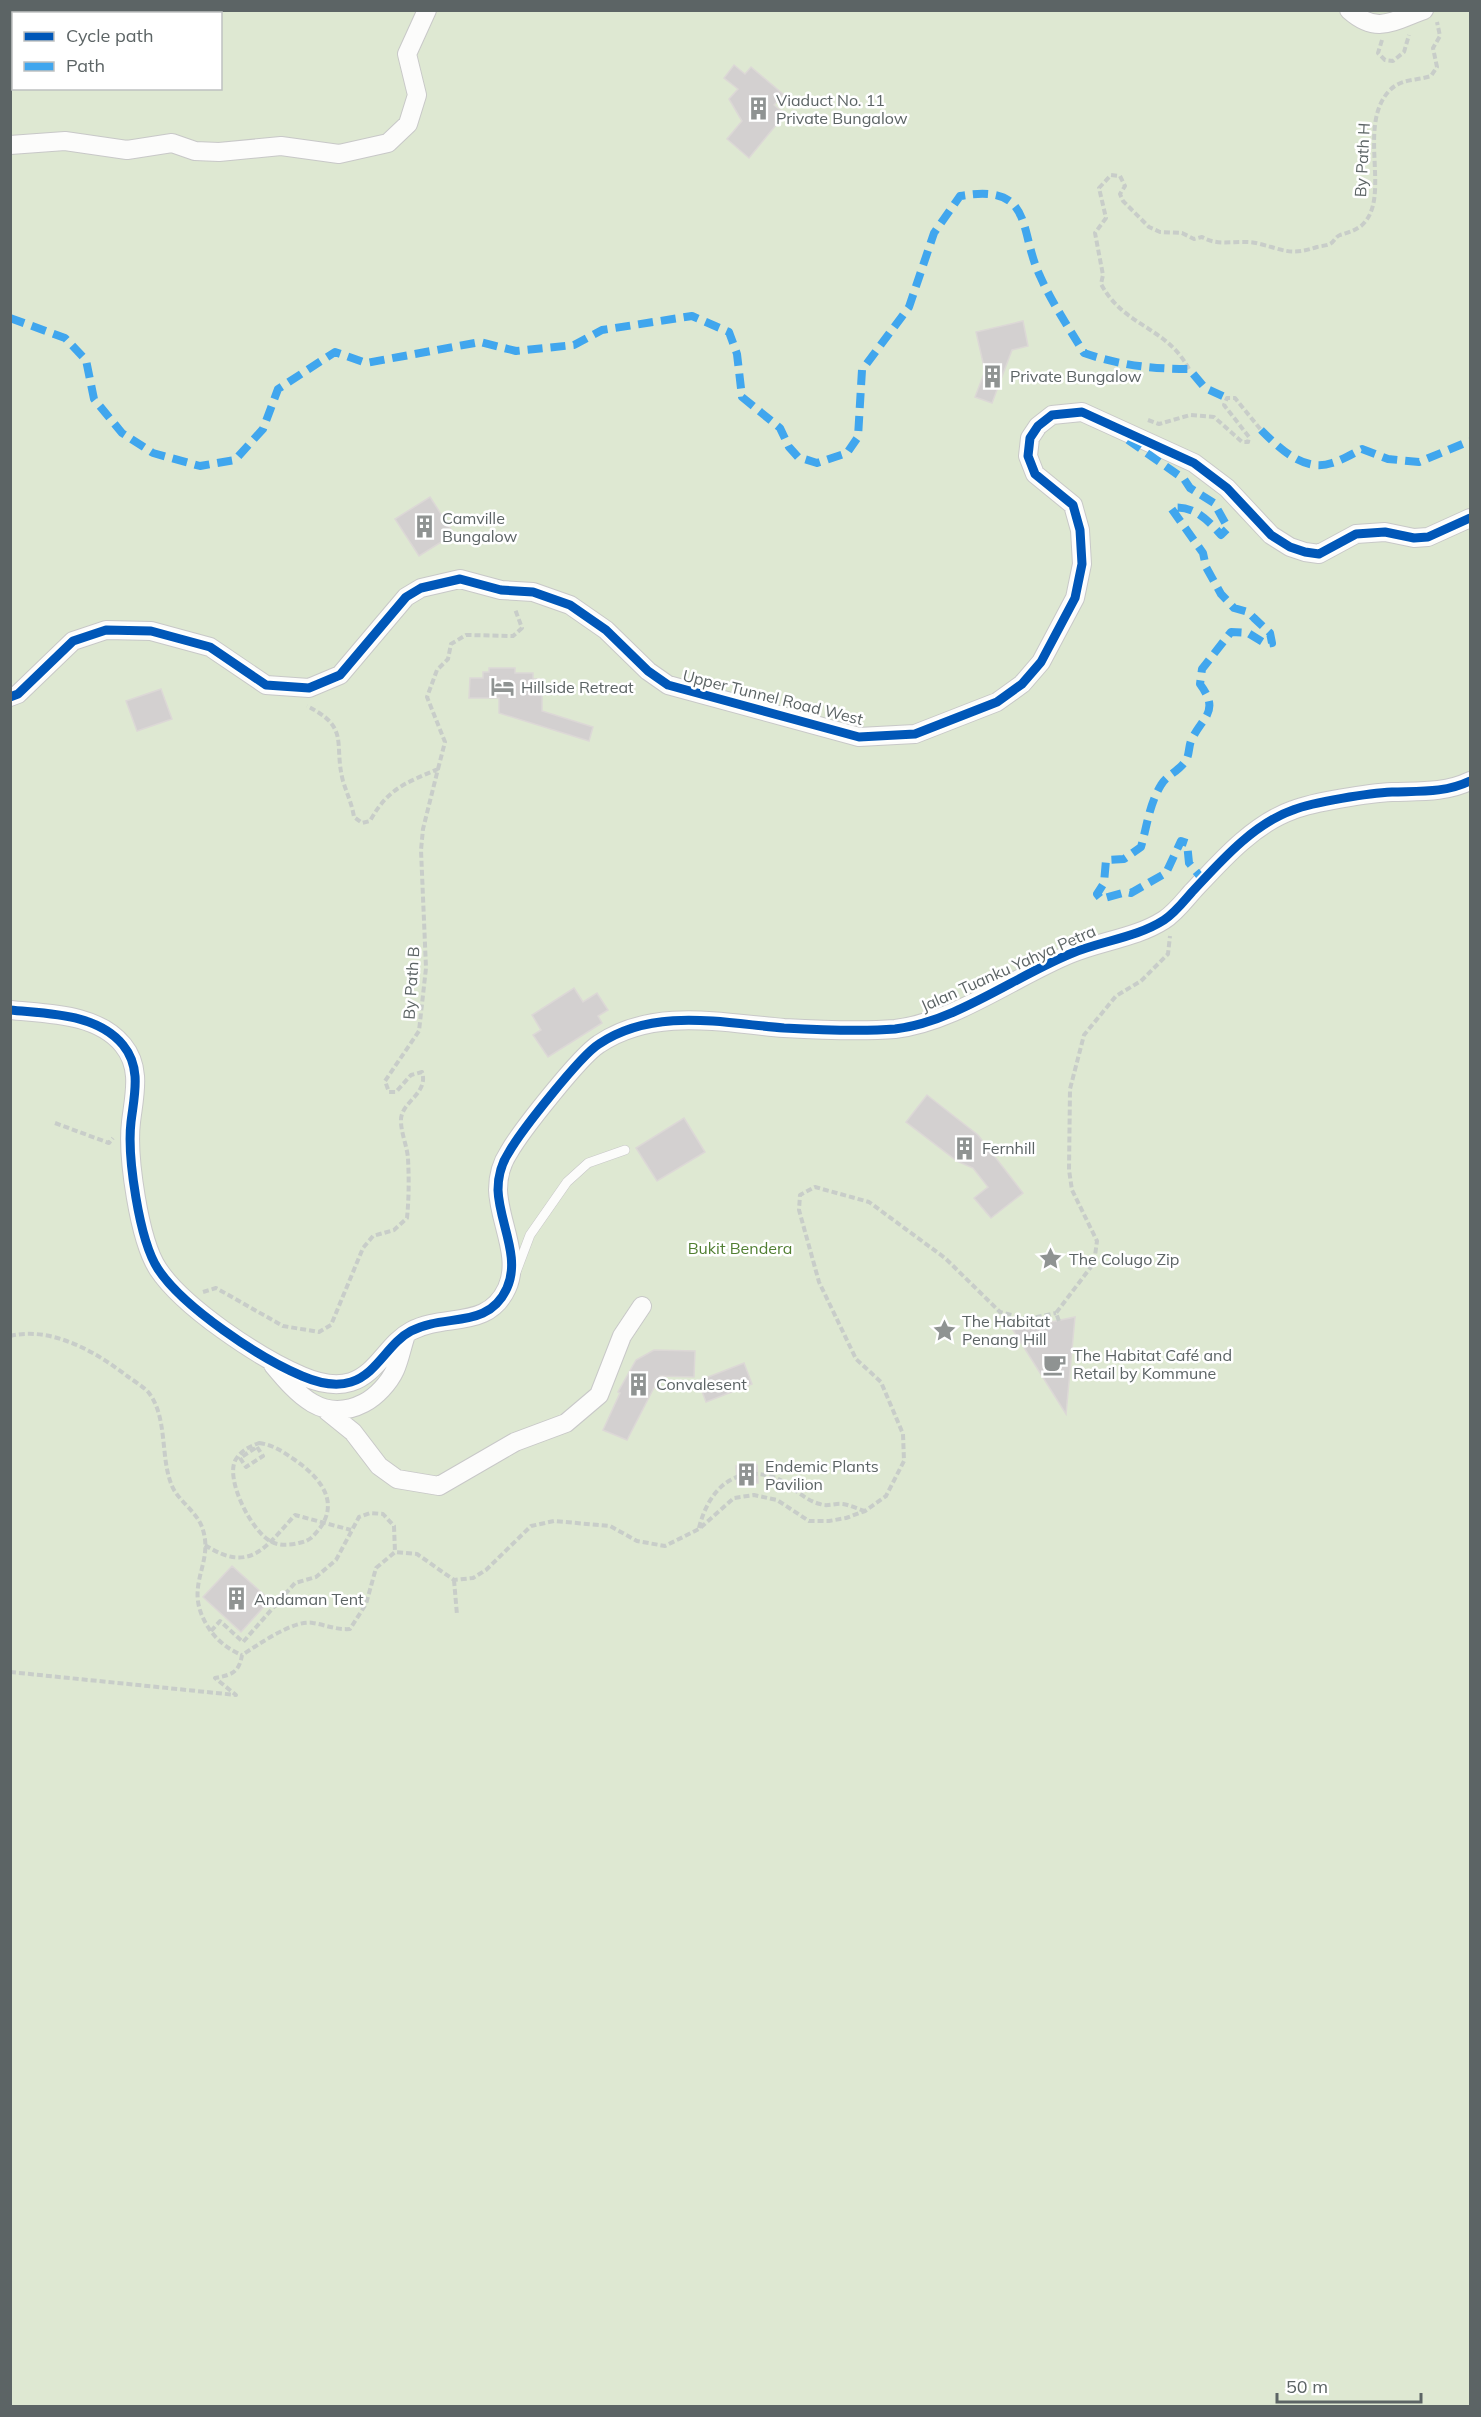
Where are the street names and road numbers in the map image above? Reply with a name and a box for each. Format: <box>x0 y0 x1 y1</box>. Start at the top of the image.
street label: By Path H <box>1350 122 1374 198</box>
street label: Upper Tunnel Road West <box>681 665 866 729</box>
street label: Jalan Tuanku Yahya Petra <box>917 920 1099 1016</box>
street label: By Path B <box>398 946 424 1020</box>

